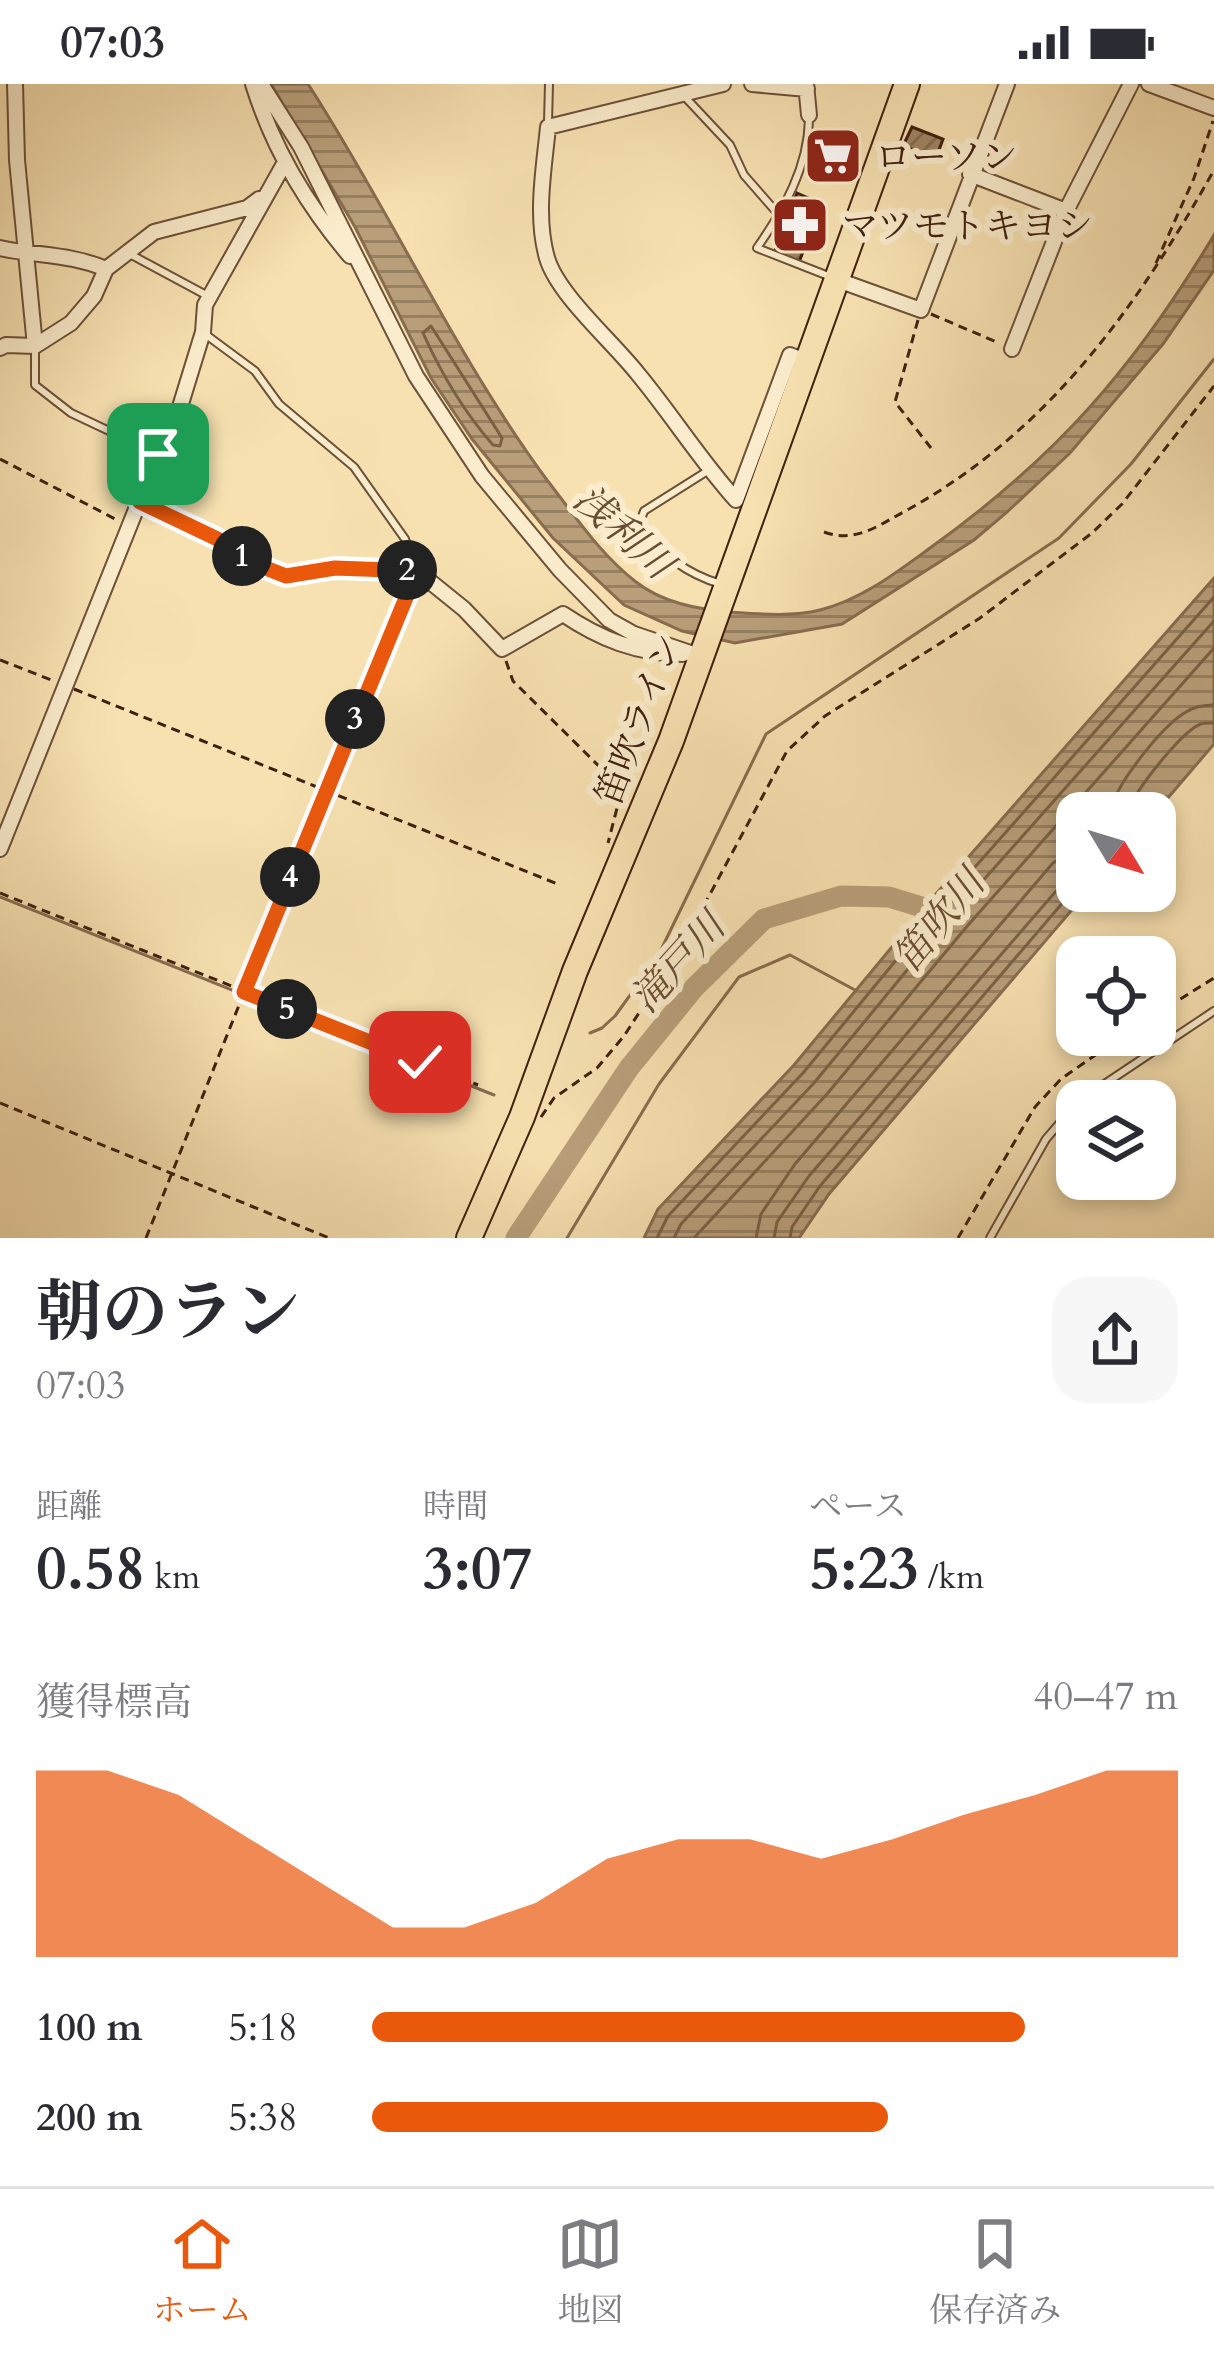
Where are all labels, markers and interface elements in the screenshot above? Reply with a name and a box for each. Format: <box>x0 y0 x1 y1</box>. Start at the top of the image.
text: 07:03 <box>60 12 165 73</box>
supermarket icon: ローソン <box>802 125 864 187</box>
place label: ローソン <box>875 133 1018 182</box>
pharmacy icon: マツモトキヨシ <box>769 194 831 256</box>
place label: マツモトキヨシ <box>842 202 1093 251</box>
pin <box>107 403 209 505</box>
icon: arrive <box>125 421 191 487</box>
water label: 浅利川 <box>562 473 687 594</box>
pin: 1 <box>212 526 272 586</box>
text: 1 <box>234 533 250 578</box>
pin: 2 <box>377 540 437 600</box>
text: 2 <box>399 547 415 592</box>
street label: 笛吹ライン <box>584 627 694 812</box>
pin: 3 <box>325 689 385 749</box>
text: 3 <box>347 696 363 741</box>
north arrow <box>1056 792 1176 912</box>
map controls <box>1056 792 1176 1200</box>
pin: 4 <box>260 847 320 907</box>
text: 4 <box>282 854 298 899</box>
water label: 笛吹川 <box>882 856 999 983</box>
water label: 滝戸川 <box>619 899 740 1024</box>
button: locate <box>1056 936 1176 1056</box>
pin: 5 <box>257 979 317 1039</box>
text: 5 <box>279 986 295 1031</box>
pin <box>369 1011 471 1113</box>
icon: check <box>387 1029 453 1095</box>
button: layers <box>1056 1080 1176 1200</box>
text: 朝のラン <box>36 1269 300 1358</box>
button: share <box>1052 1277 1178 1403</box>
text: 07:03 <box>36 1359 126 1412</box>
text: 距離 <box>36 1484 102 1529</box>
text: 時間 <box>423 1484 489 1529</box>
text: ペース <box>809 1484 907 1529</box>
text: 0.58 <box>36 1529 146 1610</box>
text: 3:07 <box>423 1529 532 1610</box>
text: 5:23 <box>809 1529 919 1610</box>
text: km <box>146 1555 200 1600</box>
text: /km <box>919 1555 984 1600</box>
text: 40–47 m <box>1033 1670 1178 1723</box>
text: 獲得標高 <box>36 1676 192 1729</box>
text: 100 m <box>36 2001 142 2054</box>
text: 5:18 <box>228 2001 298 2054</box>
text: 200 m <box>36 2091 142 2144</box>
text: 5:38 <box>228 2091 298 2144</box>
tab: ホーム <box>153 2211 252 2333</box>
tab: 地図 <box>557 2211 623 2333</box>
tab: 保存済み <box>929 2211 1061 2333</box>

